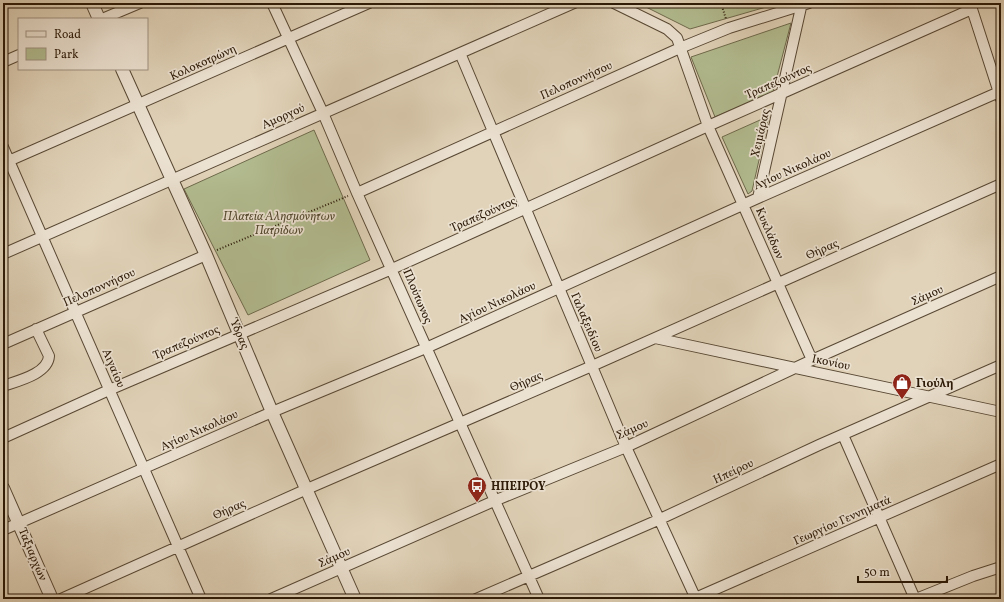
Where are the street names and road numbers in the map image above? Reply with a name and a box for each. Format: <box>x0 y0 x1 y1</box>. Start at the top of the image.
street label: Κολοκοτρώνη <box>168 41 239 85</box>
street label: Πελοποννήσου <box>538 58 615 104</box>
street label: Τραπεζούντος <box>743 60 814 104</box>
street label: Αμοργού <box>259 100 308 134</box>
street label: Χειμάρας <box>748 107 774 159</box>
street label: Αγίου Νικολάου <box>751 146 834 194</box>
street label: Τραπεζούντος <box>448 193 519 237</box>
street label: Κυκλάδων <box>751 205 787 262</box>
street label: Θήρας <box>804 236 841 264</box>
street label: Πελοποννήσου <box>61 265 138 311</box>
street label: Πλούτωνος <box>398 267 436 326</box>
street label: Αγίου Νικολάου <box>456 278 539 328</box>
street label: Σάμου <box>909 282 946 310</box>
street label: Γαλαξειδίου <box>566 290 606 355</box>
street label: Ύδρας <box>225 315 253 352</box>
street label: Τραπεζούντος <box>151 322 222 364</box>
street label: Αιγαίου <box>98 346 129 391</box>
street label: Ικονίου <box>810 351 852 375</box>
street label: Θήρας <box>508 368 545 396</box>
street label: Αγίου Νικολάου <box>158 407 241 455</box>
street label: Σάμου <box>614 416 651 444</box>
street label: Ηπείρου <box>711 455 756 488</box>
street label: Γεωργίου Γεννηματά <box>791 492 894 550</box>
street label: Θήρας <box>211 496 248 524</box>
street label: Ταξιαρχών <box>14 526 50 583</box>
street label: Σάμου <box>316 544 353 572</box>

